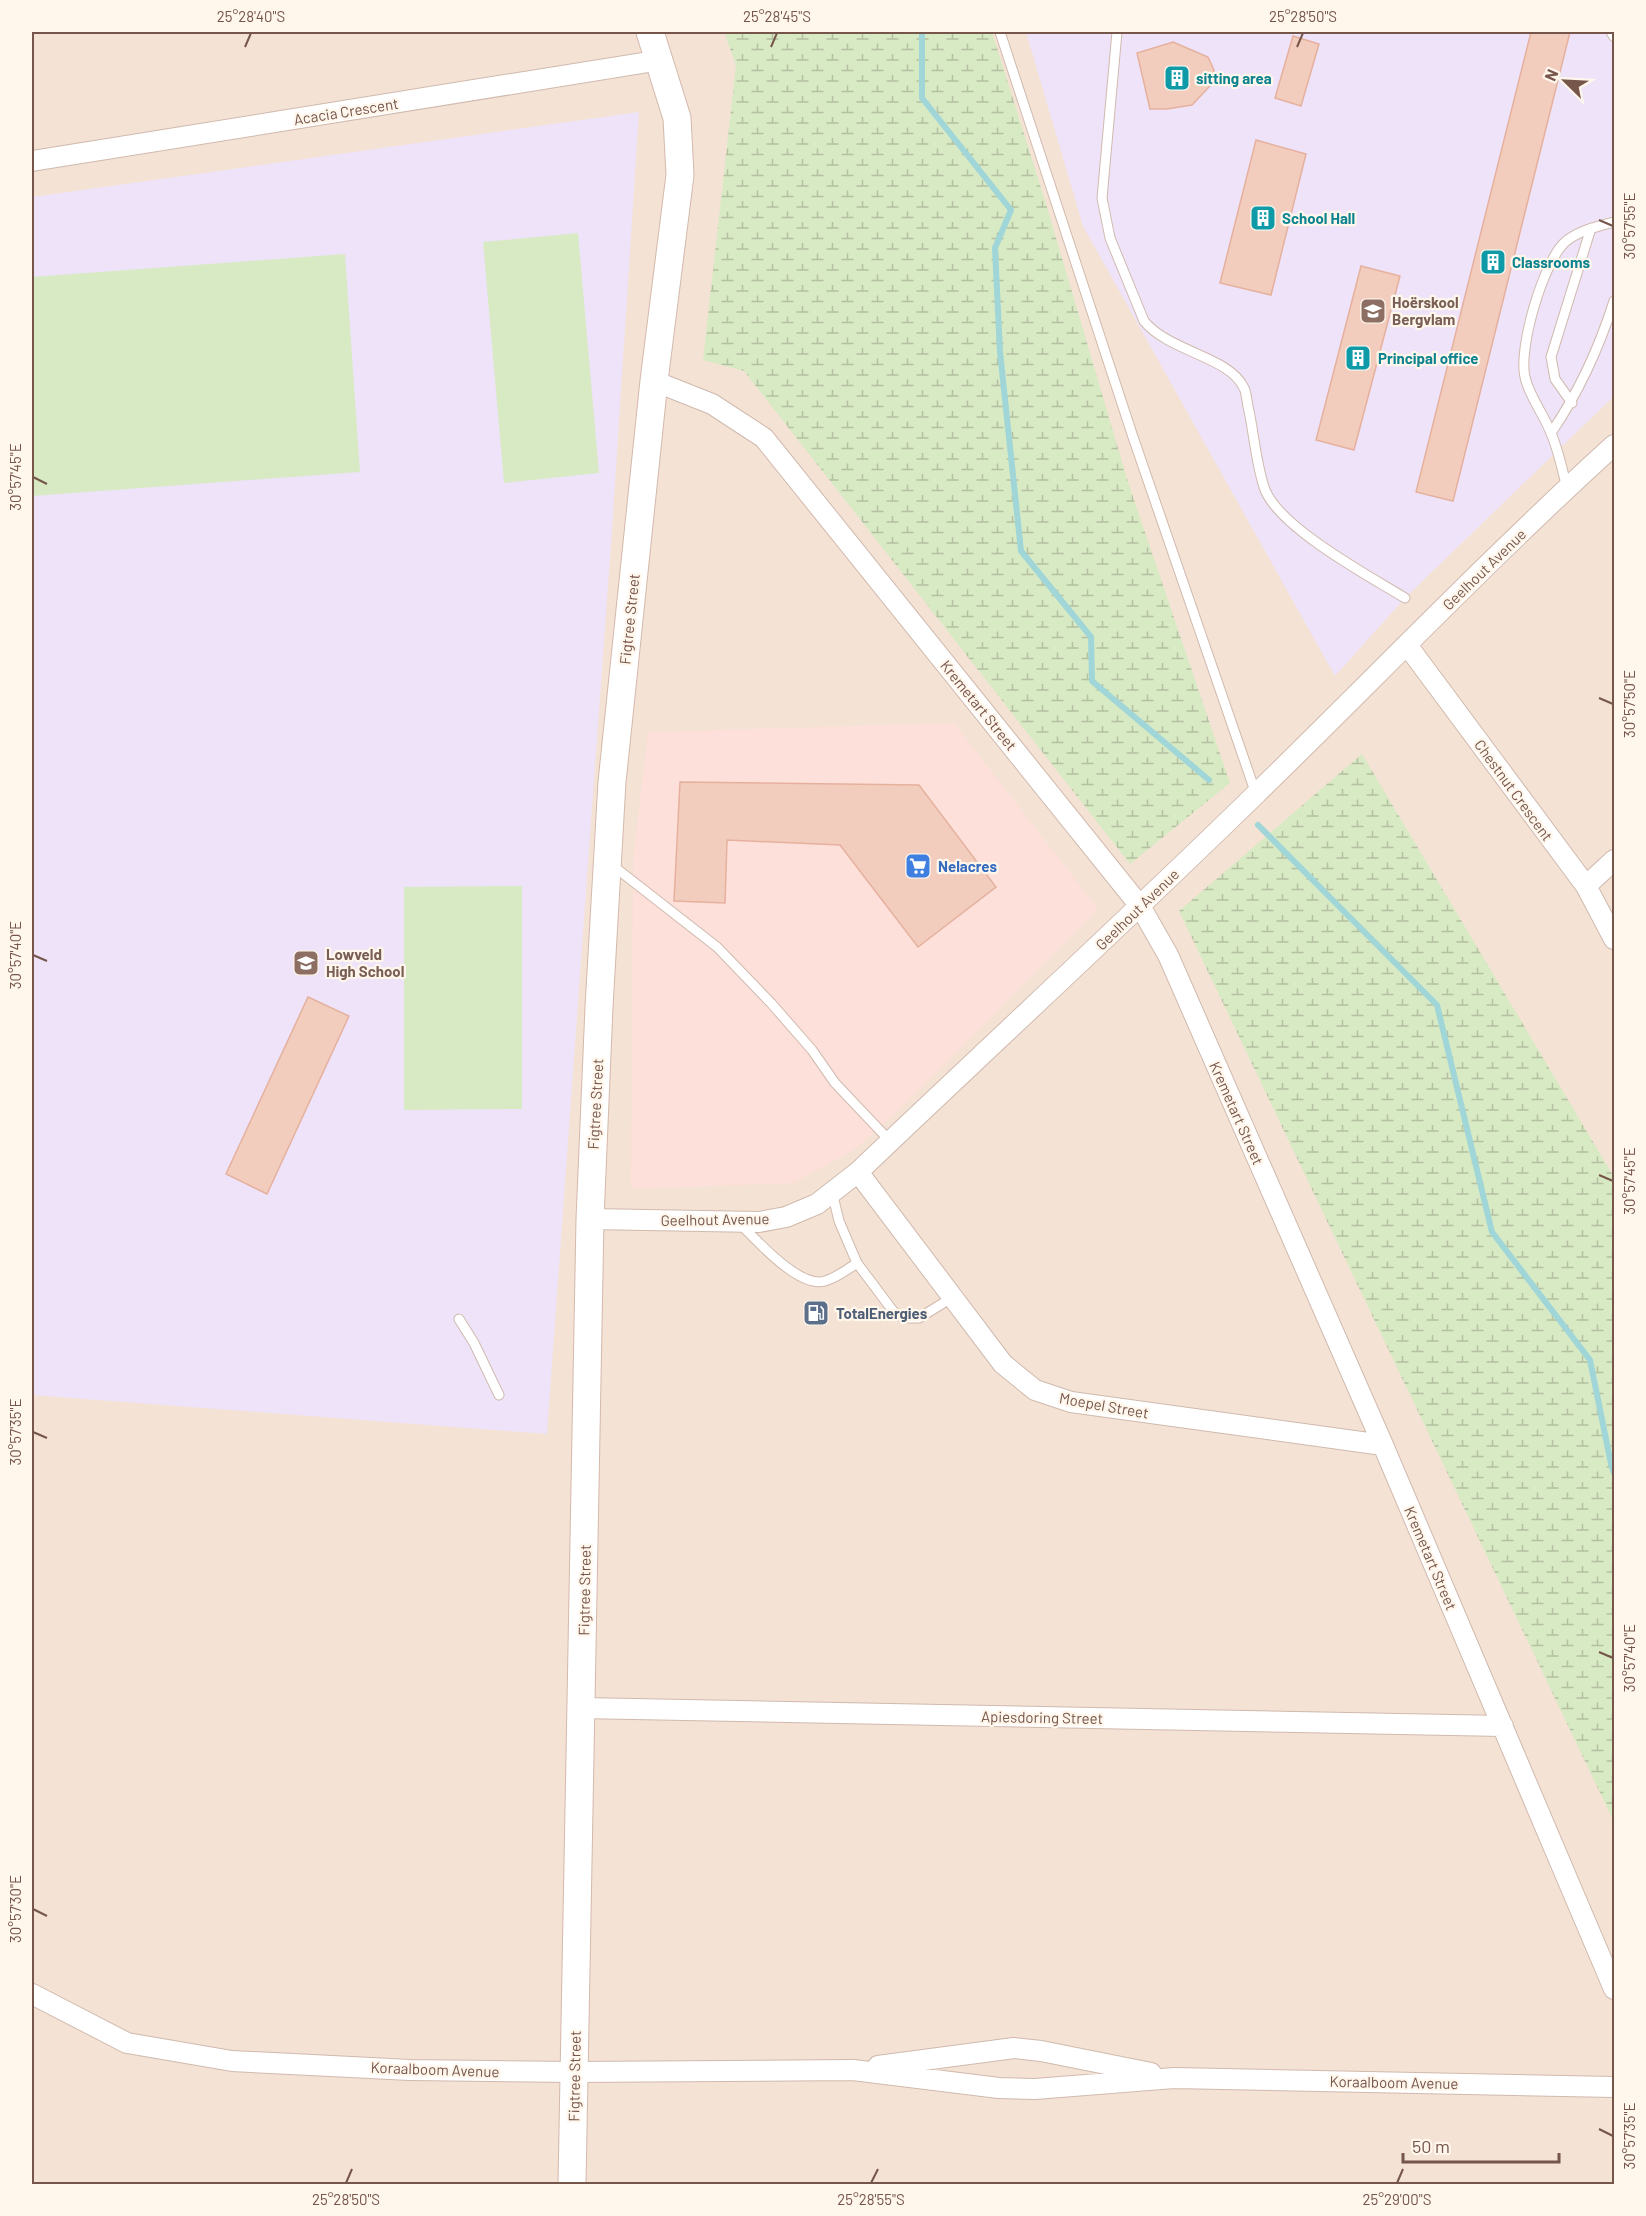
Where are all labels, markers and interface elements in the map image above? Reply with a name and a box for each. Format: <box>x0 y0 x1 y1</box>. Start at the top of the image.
text: 25°28'40"S <box>217 7 285 25</box>
text: 25°28'45"S <box>743 7 811 25</box>
text: 25°28'50"S <box>1269 7 1337 25</box>
north arrow <box>1535 51 1595 111</box>
building icon: sitting area <box>1162 63 1192 93</box>
text: N <box>1540 66 1562 83</box>
place label: sitting area <box>1196 69 1272 87</box>
street label: Acacia Crescent <box>292 94 400 128</box>
text: 30°57'55"E <box>1620 192 1638 260</box>
building icon: School Hall <box>1248 203 1278 233</box>
place label: School Hall <box>1282 209 1355 227</box>
building icon: Classrooms <box>1478 247 1508 277</box>
place label: Classrooms <box>1512 253 1590 271</box>
place label: Hoërskool Bergvlam <box>1392 293 1459 328</box>
school or university icon: Hoërskool Bergvlam <box>1358 296 1388 326</box>
building icon: Principal office <box>1343 343 1373 373</box>
place label: Principal office <box>1378 349 1479 367</box>
text: 30°57'45"E <box>6 443 24 511</box>
street label: Geelhout Avenue <box>1439 525 1529 613</box>
street label: Figtree Street <box>615 573 643 665</box>
street label: Kremetart Street <box>937 656 1021 754</box>
text: 30°57'50"E <box>1620 670 1638 738</box>
street label: Chestnut Crescent <box>1471 736 1557 844</box>
supermarket icon: Nelacres <box>903 851 933 881</box>
place label: Nelacres <box>938 857 997 875</box>
street label: Geelhout Avenue <box>1092 865 1182 953</box>
text: 30°57'40"E <box>6 921 24 989</box>
place label: Lowveld High School <box>326 945 404 980</box>
school or university icon: Lowveld High School <box>291 948 321 978</box>
street label: Figtree Street <box>584 1058 606 1150</box>
street label: Kremetart Street <box>1206 1059 1268 1167</box>
text: 30°57'45"E <box>1620 1147 1638 1215</box>
street label: Geelhout Avenue <box>660 1209 770 1229</box>
fuel station icon: TotalEnergies <box>801 1298 831 1328</box>
place label: TotalEnergies <box>836 1304 928 1322</box>
street label: Moepel Street <box>1058 1388 1150 1422</box>
text: 30°57'35"E <box>6 1398 24 1466</box>
street label: Kremetart Street <box>1401 1503 1461 1613</box>
street label: Figtree Street <box>574 1544 594 1636</box>
text: 30°57'40"E <box>1620 1624 1638 1692</box>
street label: Apiesdoring Street <box>981 1707 1103 1727</box>
text: 30°57'30"E <box>6 1875 24 1943</box>
street label: Figtree Street <box>564 2030 584 2122</box>
street label: Koraalboom Avenue <box>370 2058 500 2080</box>
street label: Koraalboom Avenue <box>1329 2072 1459 2092</box>
text: 30°57'35"E <box>1620 2102 1638 2170</box>
scale bar <box>1403 2126 1559 2164</box>
text: 50 m <box>1412 2135 1450 2157</box>
text: 25°28'50"S <box>312 2190 380 2208</box>
text: 25°28'55"S <box>837 2190 905 2208</box>
text: 25°29'00"S <box>1363 2190 1431 2208</box>

